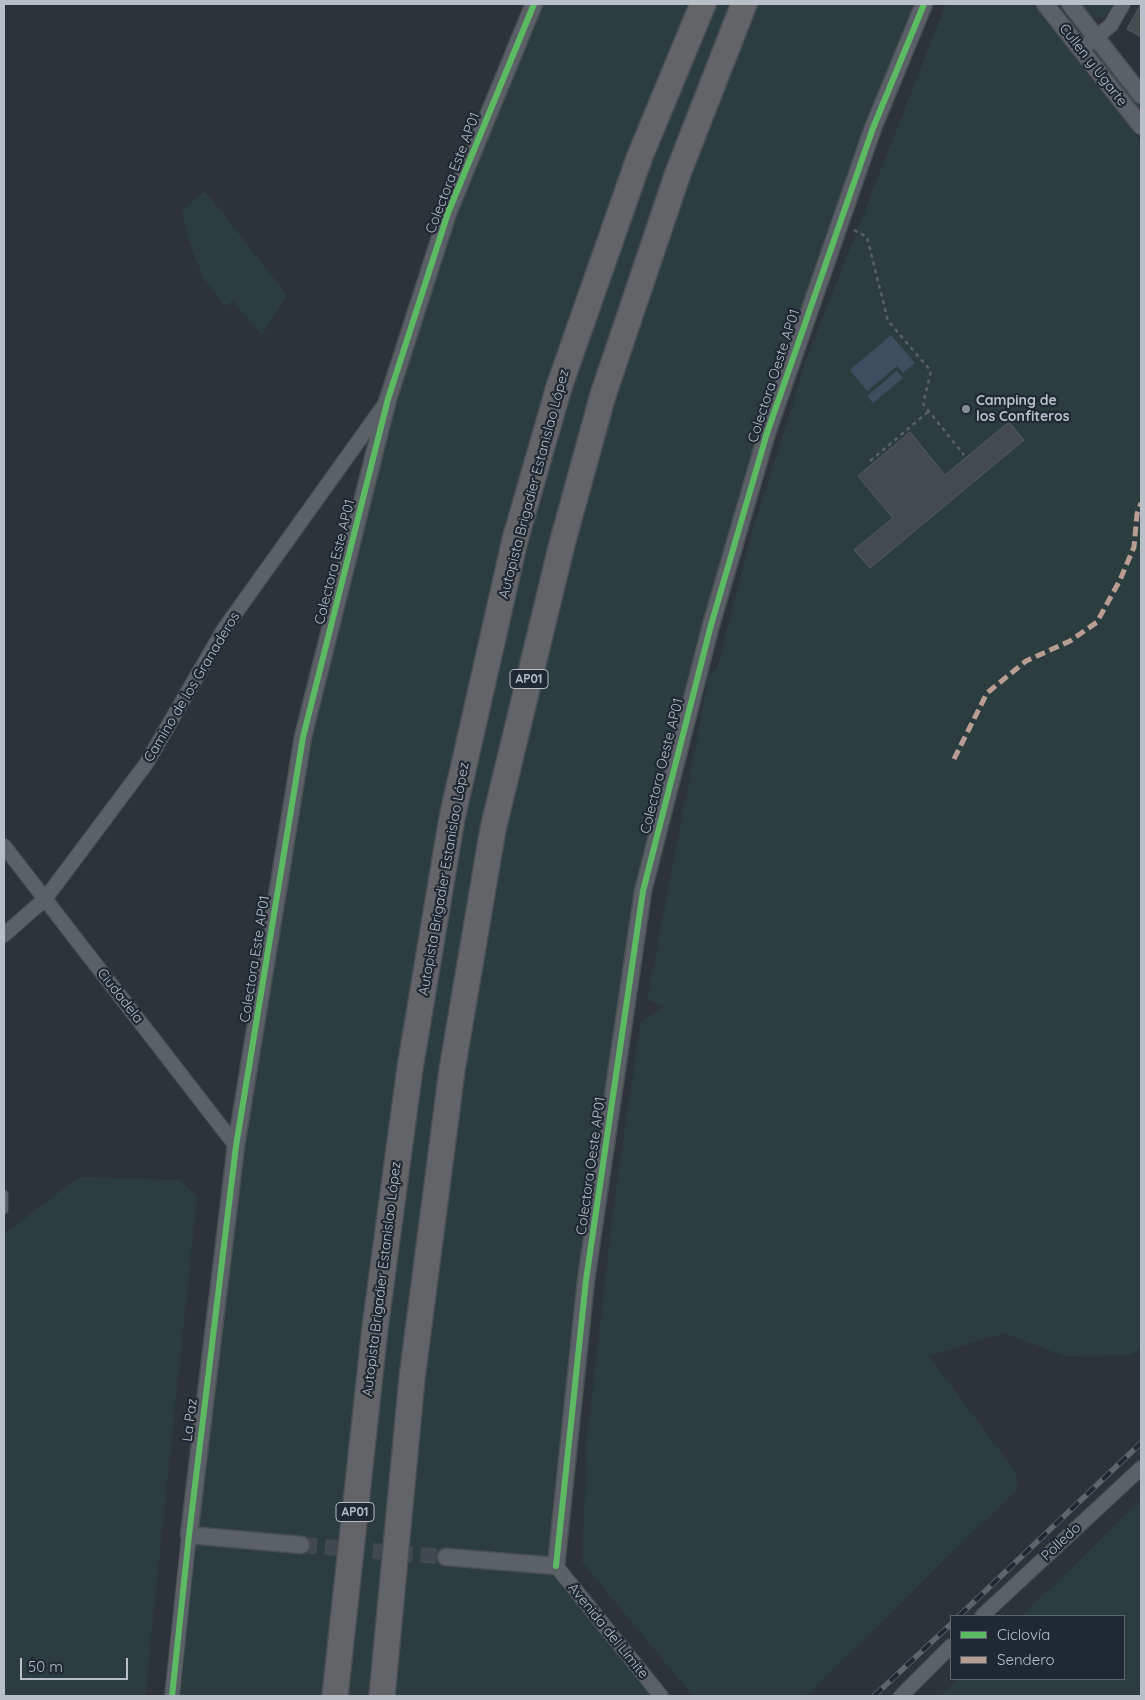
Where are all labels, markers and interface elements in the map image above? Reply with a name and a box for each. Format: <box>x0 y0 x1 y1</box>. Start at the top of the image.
street label: Cullen y Ugarte <box>1056 20 1130 110</box>
street label: Colectora Este AP01 <box>422 110 484 236</box>
street label: Colectora Oeste AP01 <box>745 307 803 445</box>
street label: Autopista Brigadier Estanislao López <box>495 367 573 601</box>
place label: Camping de los Confiteros <box>976 393 1069 426</box>
marker: Camping de los Confiteros <box>960 403 972 415</box>
street label: Colectora Este AP01 <box>311 498 359 626</box>
street label: Camino de los Granaderos <box>140 609 244 765</box>
road number: AP01 <box>510 670 548 689</box>
street label: Colectora Oeste AP01 <box>637 696 687 836</box>
street label: Autopista Brigadier Estanislao López <box>415 761 473 997</box>
street label: Colectora Este AP01 <box>237 894 273 1024</box>
street label: Ciudadela <box>93 965 147 1027</box>
street label: Colectora Oeste AP01 <box>573 1096 609 1236</box>
street label: Autopista Brigadier Estanislao López <box>359 1160 405 1398</box>
street label: La Paz <box>179 1398 201 1442</box>
road number: AP01 <box>336 1502 374 1521</box>
street label: Polledo <box>1038 1520 1084 1564</box>
street label: Avenida del Límite <box>564 1580 652 1682</box>
legend <box>950 1615 1125 1680</box>
text: Ciclovía <box>997 1625 1050 1644</box>
scale bar <box>22 1648 130 1680</box>
text: Sendero <box>997 1650 1055 1669</box>
text: 50 m <box>28 1657 63 1676</box>

